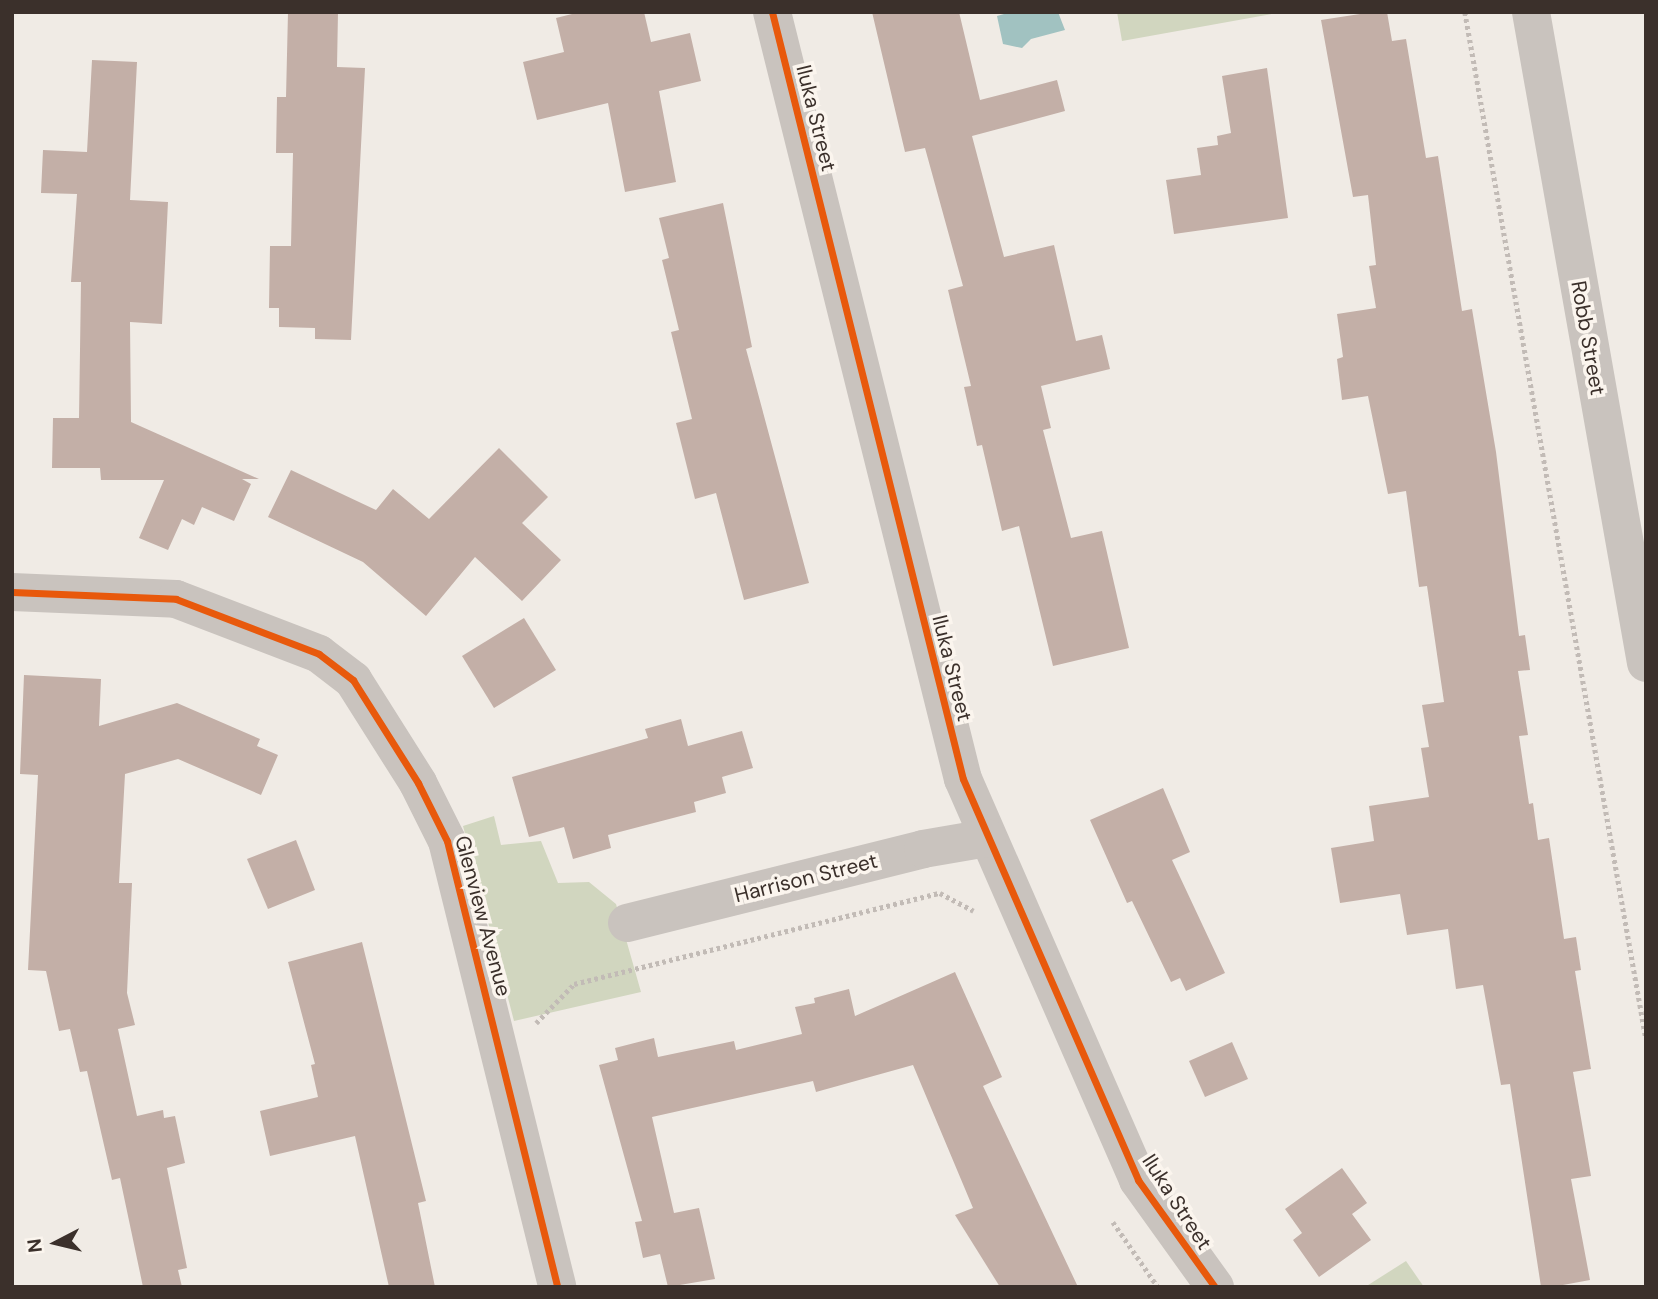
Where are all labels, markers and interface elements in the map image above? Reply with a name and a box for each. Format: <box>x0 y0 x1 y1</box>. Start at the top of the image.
street label: Iluka Street <box>791 62 841 174</box>
street label: Robb Street <box>1566 279 1610 397</box>
street label: Iluka Street <box>927 612 977 724</box>
street label: Glenview Avenue <box>449 833 517 999</box>
street label: Harrison Street <box>732 848 880 908</box>
street label: Iluka Street <box>1137 1150 1217 1254</box>
north arrow <box>21 1208 91 1278</box>
text: N <box>21 1237 48 1254</box>

